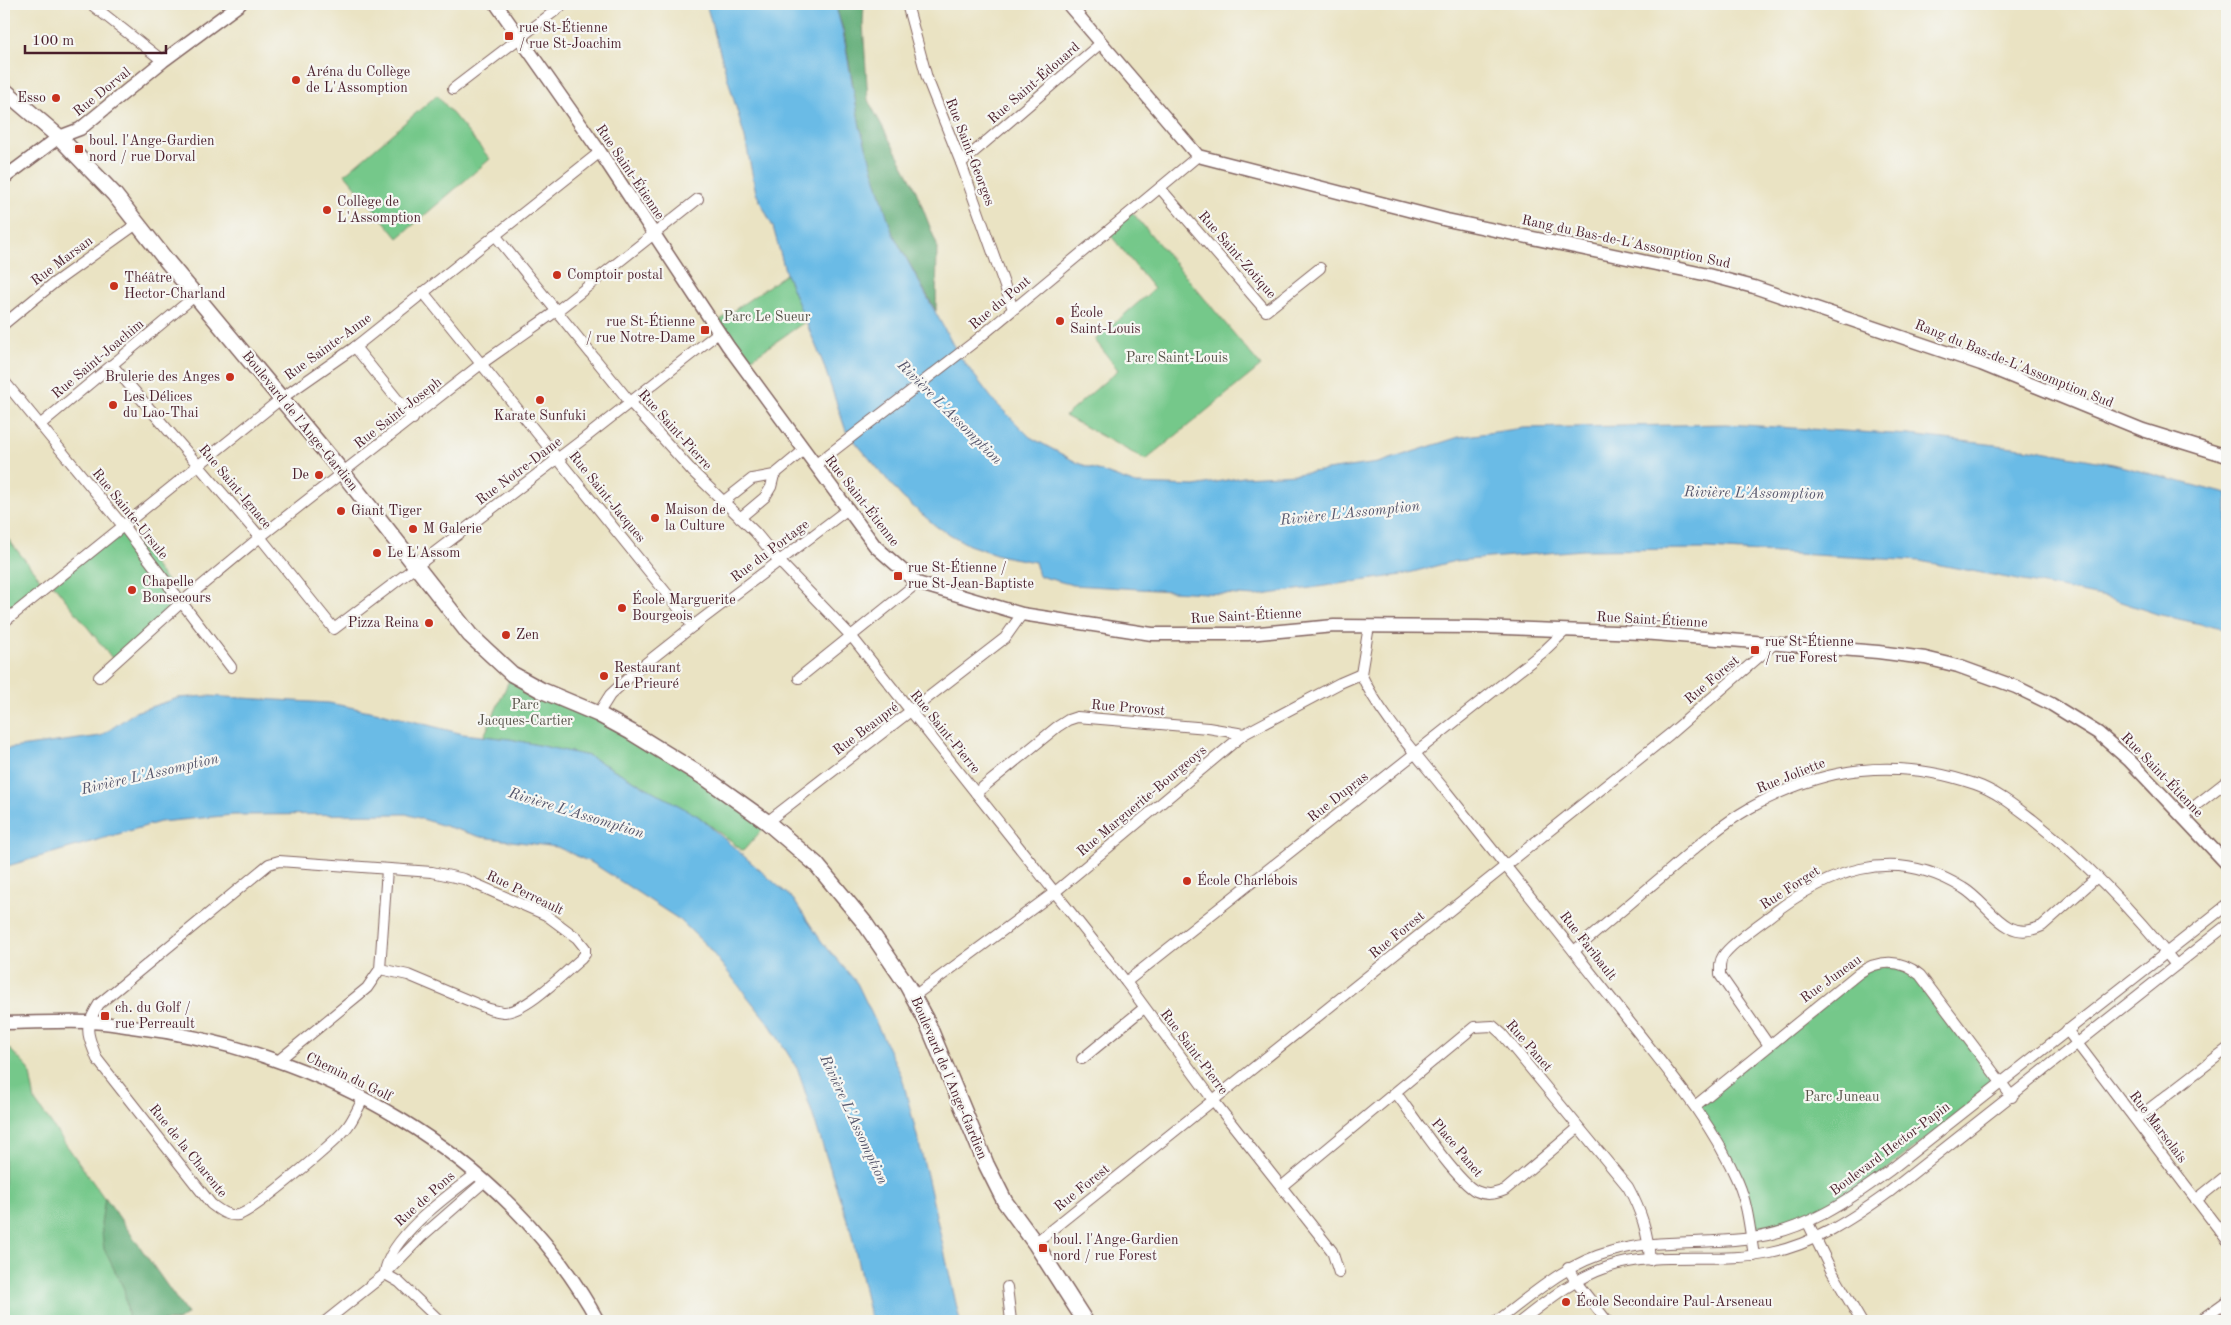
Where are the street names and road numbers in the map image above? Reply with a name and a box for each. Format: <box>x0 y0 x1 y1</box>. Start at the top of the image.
street label: Rue Saint-Édouard <box>984 37 1082 126</box>
street label: Rue Dorval <box>71 65 133 119</box>
street label: Rue Saint-Georges <box>943 96 997 208</box>
street label: Rue Saint-Étienne <box>593 120 669 222</box>
street label: Rue Saint-Zotique <box>1195 209 1279 301</box>
street label: Rang du Bas-de-L'Assomption Sud <box>1520 213 1732 271</box>
street label: Rue Marsan <box>29 233 96 289</box>
street label: Rue du Pont <box>967 274 1033 332</box>
street label: Rue Sainte-Anne <box>282 311 374 383</box>
street label: Rue Saint-Joachim <box>49 317 147 401</box>
street label: Rang du Bas-de-L'Assomption Sud <box>1913 318 2115 410</box>
street label: Boulevard de l'Ange-Gardien <box>239 349 361 494</box>
street label: Rue Saint-Joseph <box>352 374 445 451</box>
street label: Rue Saint-Pierre <box>635 387 715 473</box>
street label: Rue Notre-Dame <box>474 434 564 508</box>
street label: Rue Saint-Ignace <box>196 442 274 532</box>
street label: Rue Saint-Jacques <box>566 449 648 545</box>
street label: Rue Saint-Étienne <box>822 451 904 549</box>
street label: Rue Sainte-Ursule <box>89 466 171 562</box>
street label: Rue du Portage <box>728 517 812 585</box>
street label: Rue Saint-Étienne <box>1190 603 1302 626</box>
street label: Rue Saint-Étienne <box>1596 607 1708 630</box>
street label: Rue Forest <box>1682 653 1742 707</box>
street label: Rue Saint-Pierre <box>907 688 983 776</box>
street label: Rue Provost <box>1090 698 1166 718</box>
street label: Rue Beaupré <box>831 700 901 758</box>
street label: Rue Saint-Étienne <box>2118 728 2208 820</box>
street label: Rue Marguerite-Bourgeoys <box>1075 743 1209 859</box>
street label: Rue Joliette <box>1755 756 1827 796</box>
street label: Rue Dupras <box>1305 769 1371 825</box>
street label: Rue Forget <box>1758 864 1822 912</box>
street label: Rue Perreault <box>484 868 566 918</box>
street label: Rue Forest <box>1367 909 1427 961</box>
street label: Rue Faribault <box>1557 909 1619 983</box>
street label: Rue Juneau <box>1798 952 1864 1006</box>
street label: Boulevard de l'Ange-Gardien <box>908 995 990 1162</box>
street label: Rue Saint-Pierre <box>1158 1007 1230 1097</box>
street label: Rue Panet <box>1503 1018 1555 1074</box>
street label: Chemin du Golf <box>304 1050 396 1104</box>
street label: Rue Marsolais <box>2127 1089 2189 1165</box>
street label: Boulevard Hector-Papin <box>1828 1099 1953 1198</box>
street label: Rue de la Charente <box>146 1102 230 1200</box>
street label: Place Panet <box>1429 1116 1485 1180</box>
street label: Rue Forest <box>1052 1162 1112 1214</box>
street label: Rue de Pons <box>392 1169 458 1229</box>

